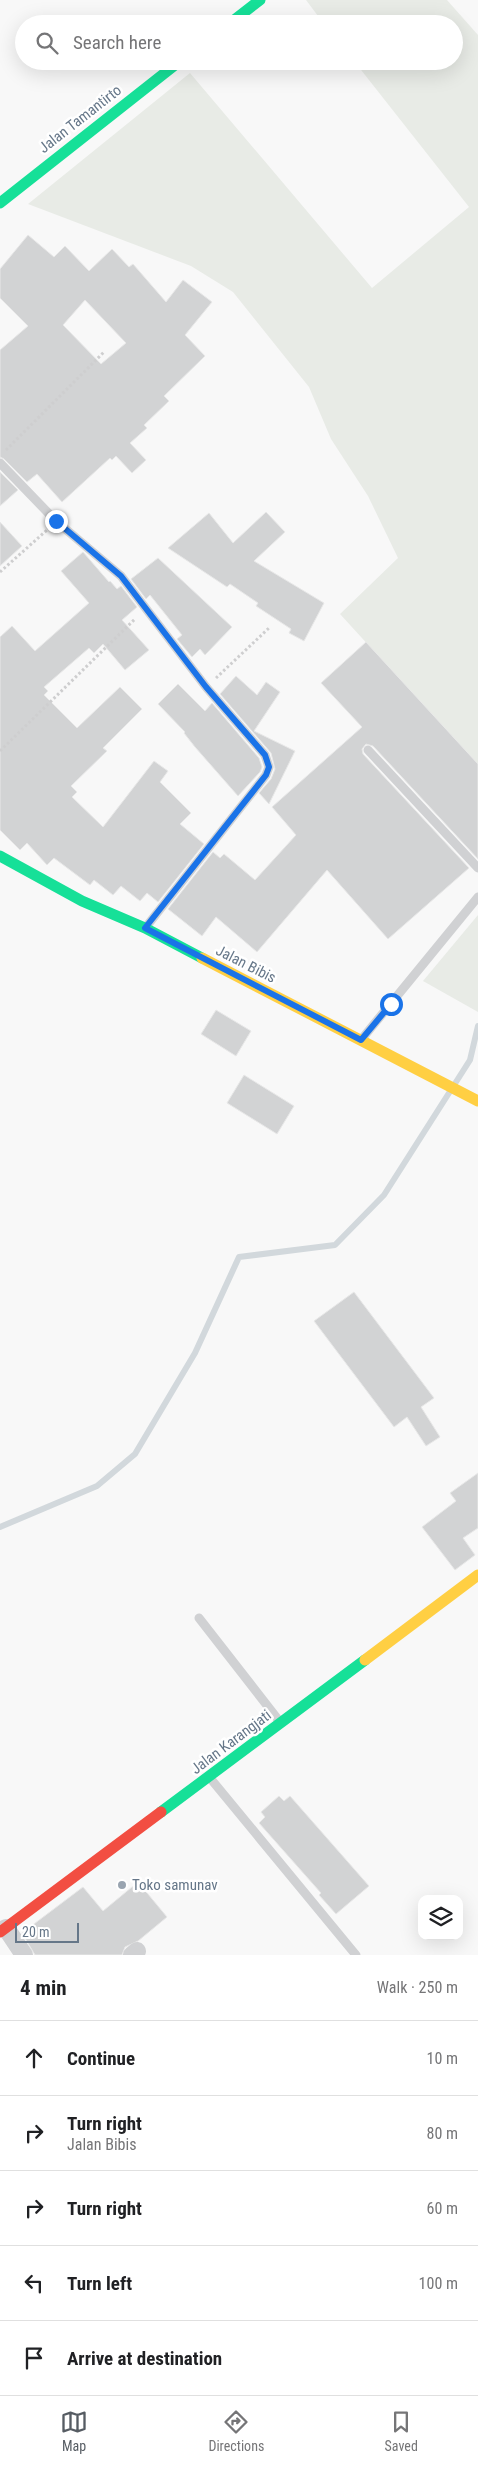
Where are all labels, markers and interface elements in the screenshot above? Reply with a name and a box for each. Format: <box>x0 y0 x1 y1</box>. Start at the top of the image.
search box <box>15 15 463 70</box>
icon: search <box>33 29 61 57</box>
text: Search here <box>73 31 161 54</box>
street label: Jalan Tamantirto <box>35 81 125 157</box>
route end <box>45 510 68 533</box>
street label: Jalan Bibis <box>213 941 279 987</box>
route start <box>380 993 403 1016</box>
street label: Jalan Karangjati <box>187 1706 275 1778</box>
place label: Toko samunav <box>132 1876 218 1894</box>
marker: Toko samunav <box>116 1879 128 1891</box>
map controls <box>418 1895 463 1940</box>
button: layers <box>418 1895 463 1940</box>
scale bar <box>15 1920 79 1943</box>
text: 20 m <box>22 1924 50 1940</box>
text: 4 min <box>20 1976 67 2000</box>
text: Walk · 250 m <box>377 1978 458 1997</box>
icon: ahead <box>20 2044 48 2072</box>
text: Continue <box>67 2047 135 2070</box>
text: 10 m <box>426 2049 458 2068</box>
text: Turn right <box>67 2112 142 2135</box>
icon: right <box>20 2119 48 2147</box>
text: 80 m <box>426 2124 458 2143</box>
text: Jalan Bibis <box>67 2135 136 2154</box>
icon: right <box>20 2194 48 2222</box>
text: Turn right <box>67 2197 142 2220</box>
text: 60 m <box>426 2199 458 2218</box>
icon: left <box>20 2269 48 2297</box>
text: Turn left <box>67 2272 132 2295</box>
text: 100 m <box>419 2274 458 2293</box>
icon: arrive <box>20 2344 48 2372</box>
text: Arrive at destination <box>67 2347 222 2370</box>
tab: Map <box>60 2408 88 2454</box>
tab: Directions <box>208 2408 264 2454</box>
tab: Saved <box>385 2408 418 2454</box>

